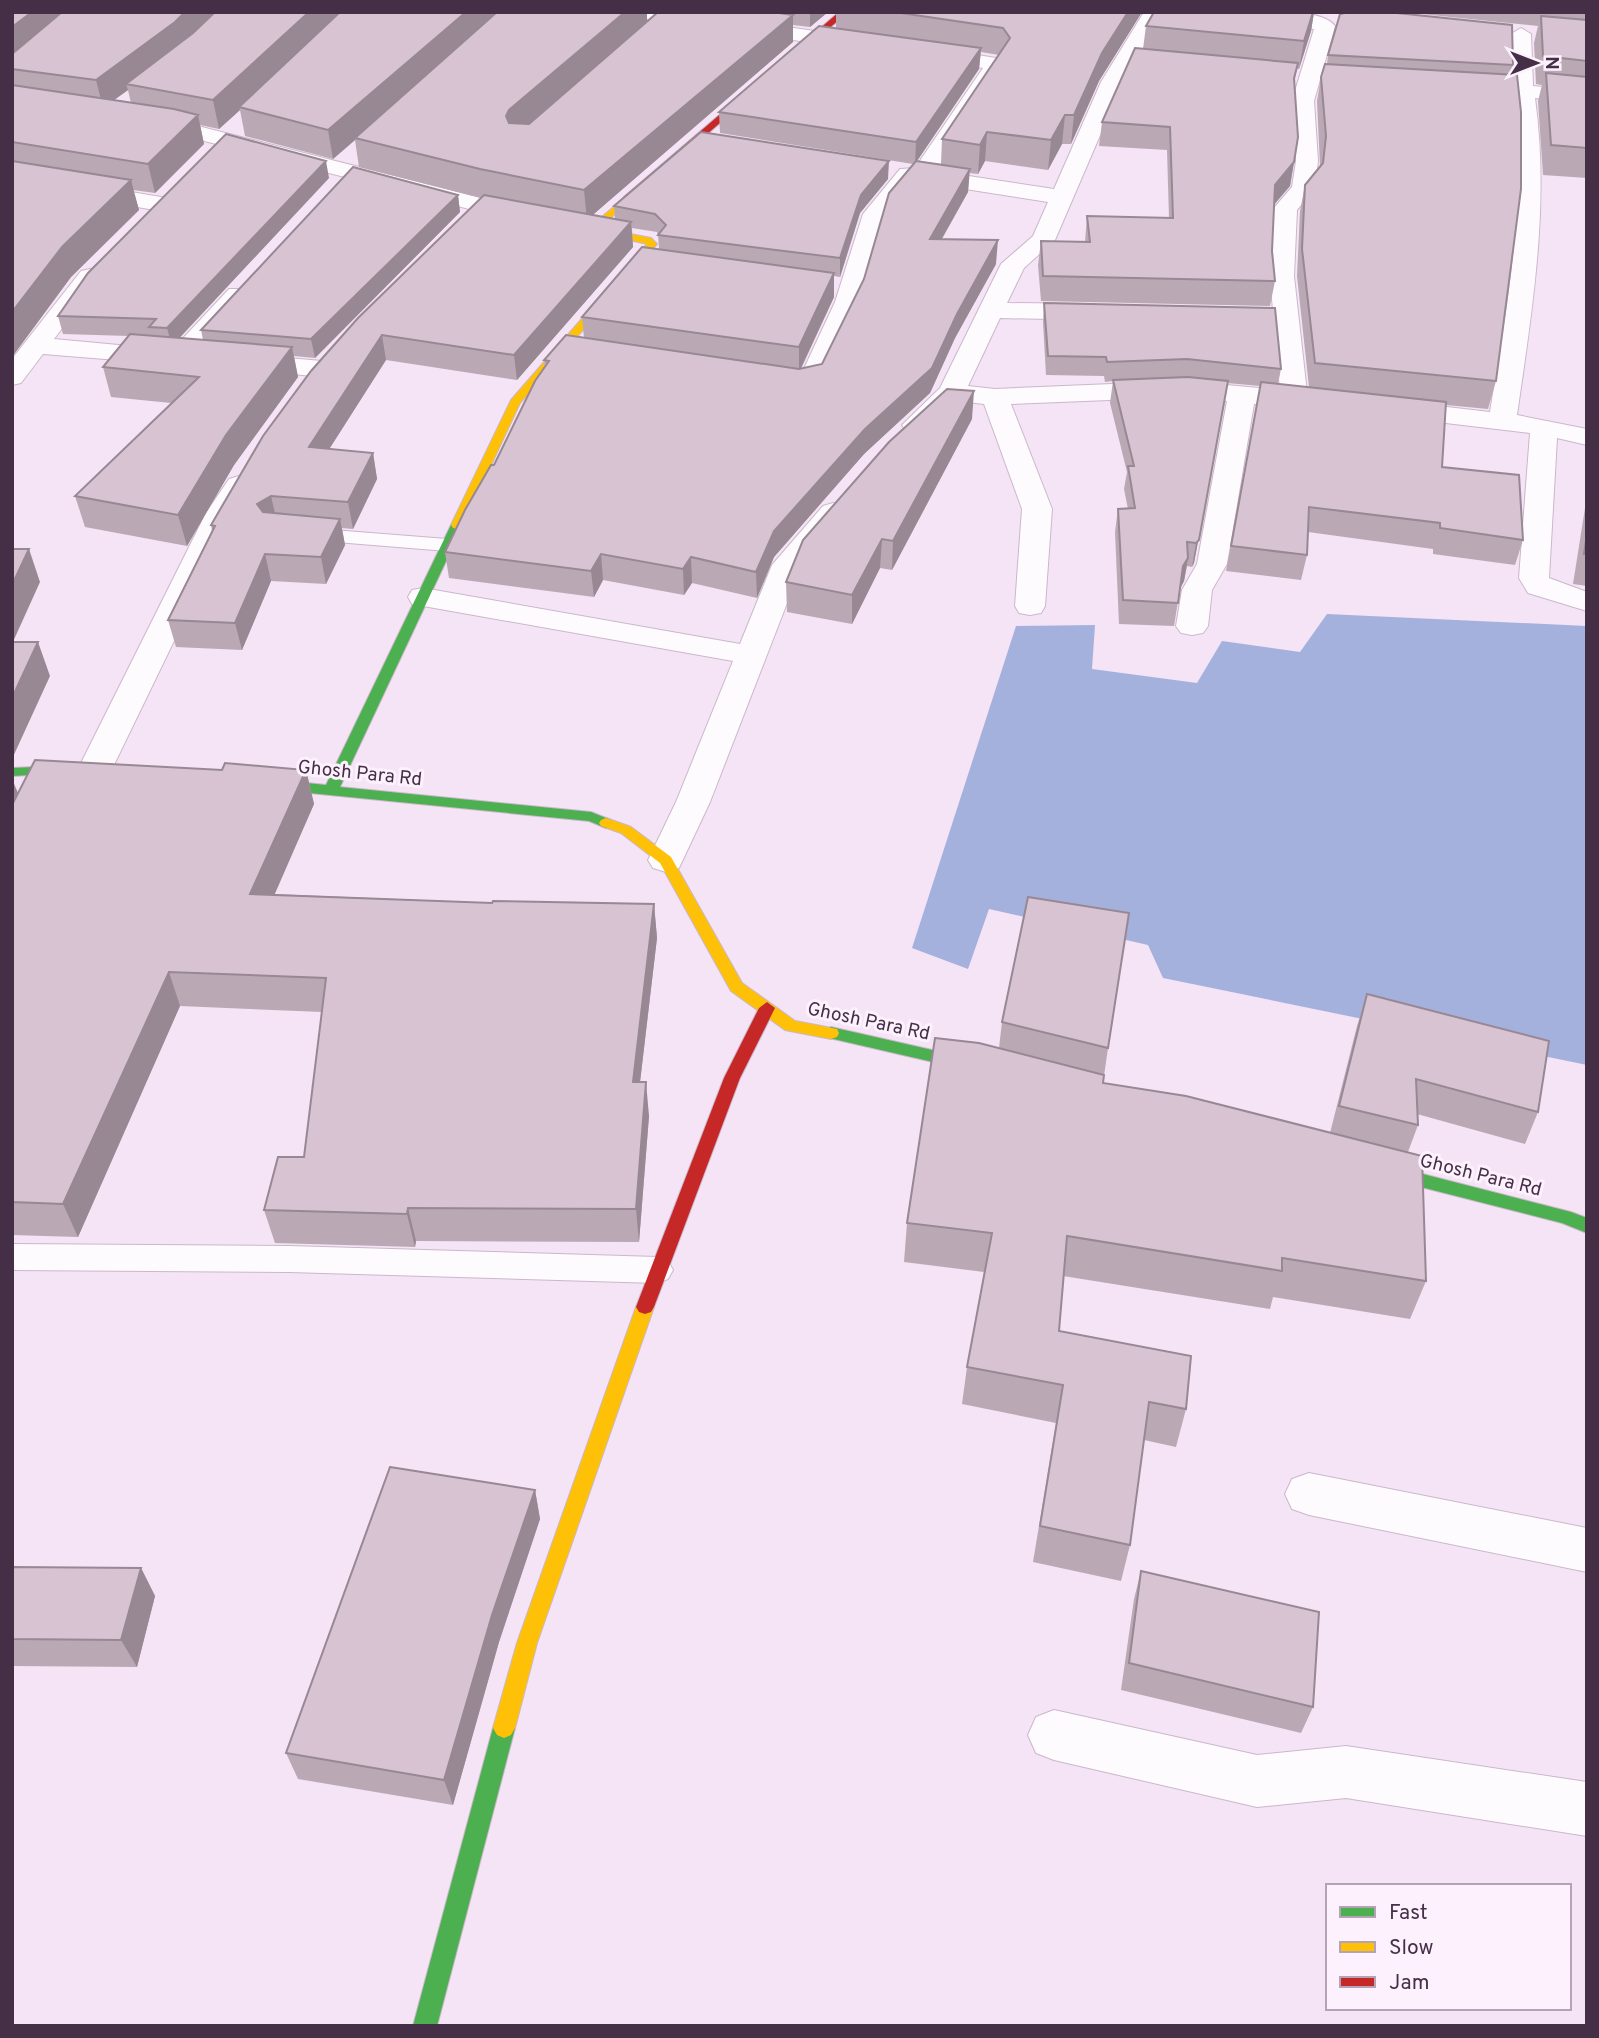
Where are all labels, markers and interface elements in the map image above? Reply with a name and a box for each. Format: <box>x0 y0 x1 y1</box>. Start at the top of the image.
north arrow <box>1501 28 1571 98</box>
text: N <box>1539 56 1563 70</box>
street label: Ghosh Para Rd <box>297 756 423 792</box>
street label: Ghosh Para Rd <box>805 997 932 1047</box>
street label: Ghosh Para Rd <box>1417 1149 1544 1203</box>
legend <box>1326 1884 1571 2010</box>
text: Fast <box>1389 1900 1428 1927</box>
text: Slow <box>1389 1935 1434 1962</box>
text: Jam <box>1389 1970 1430 1997</box>

